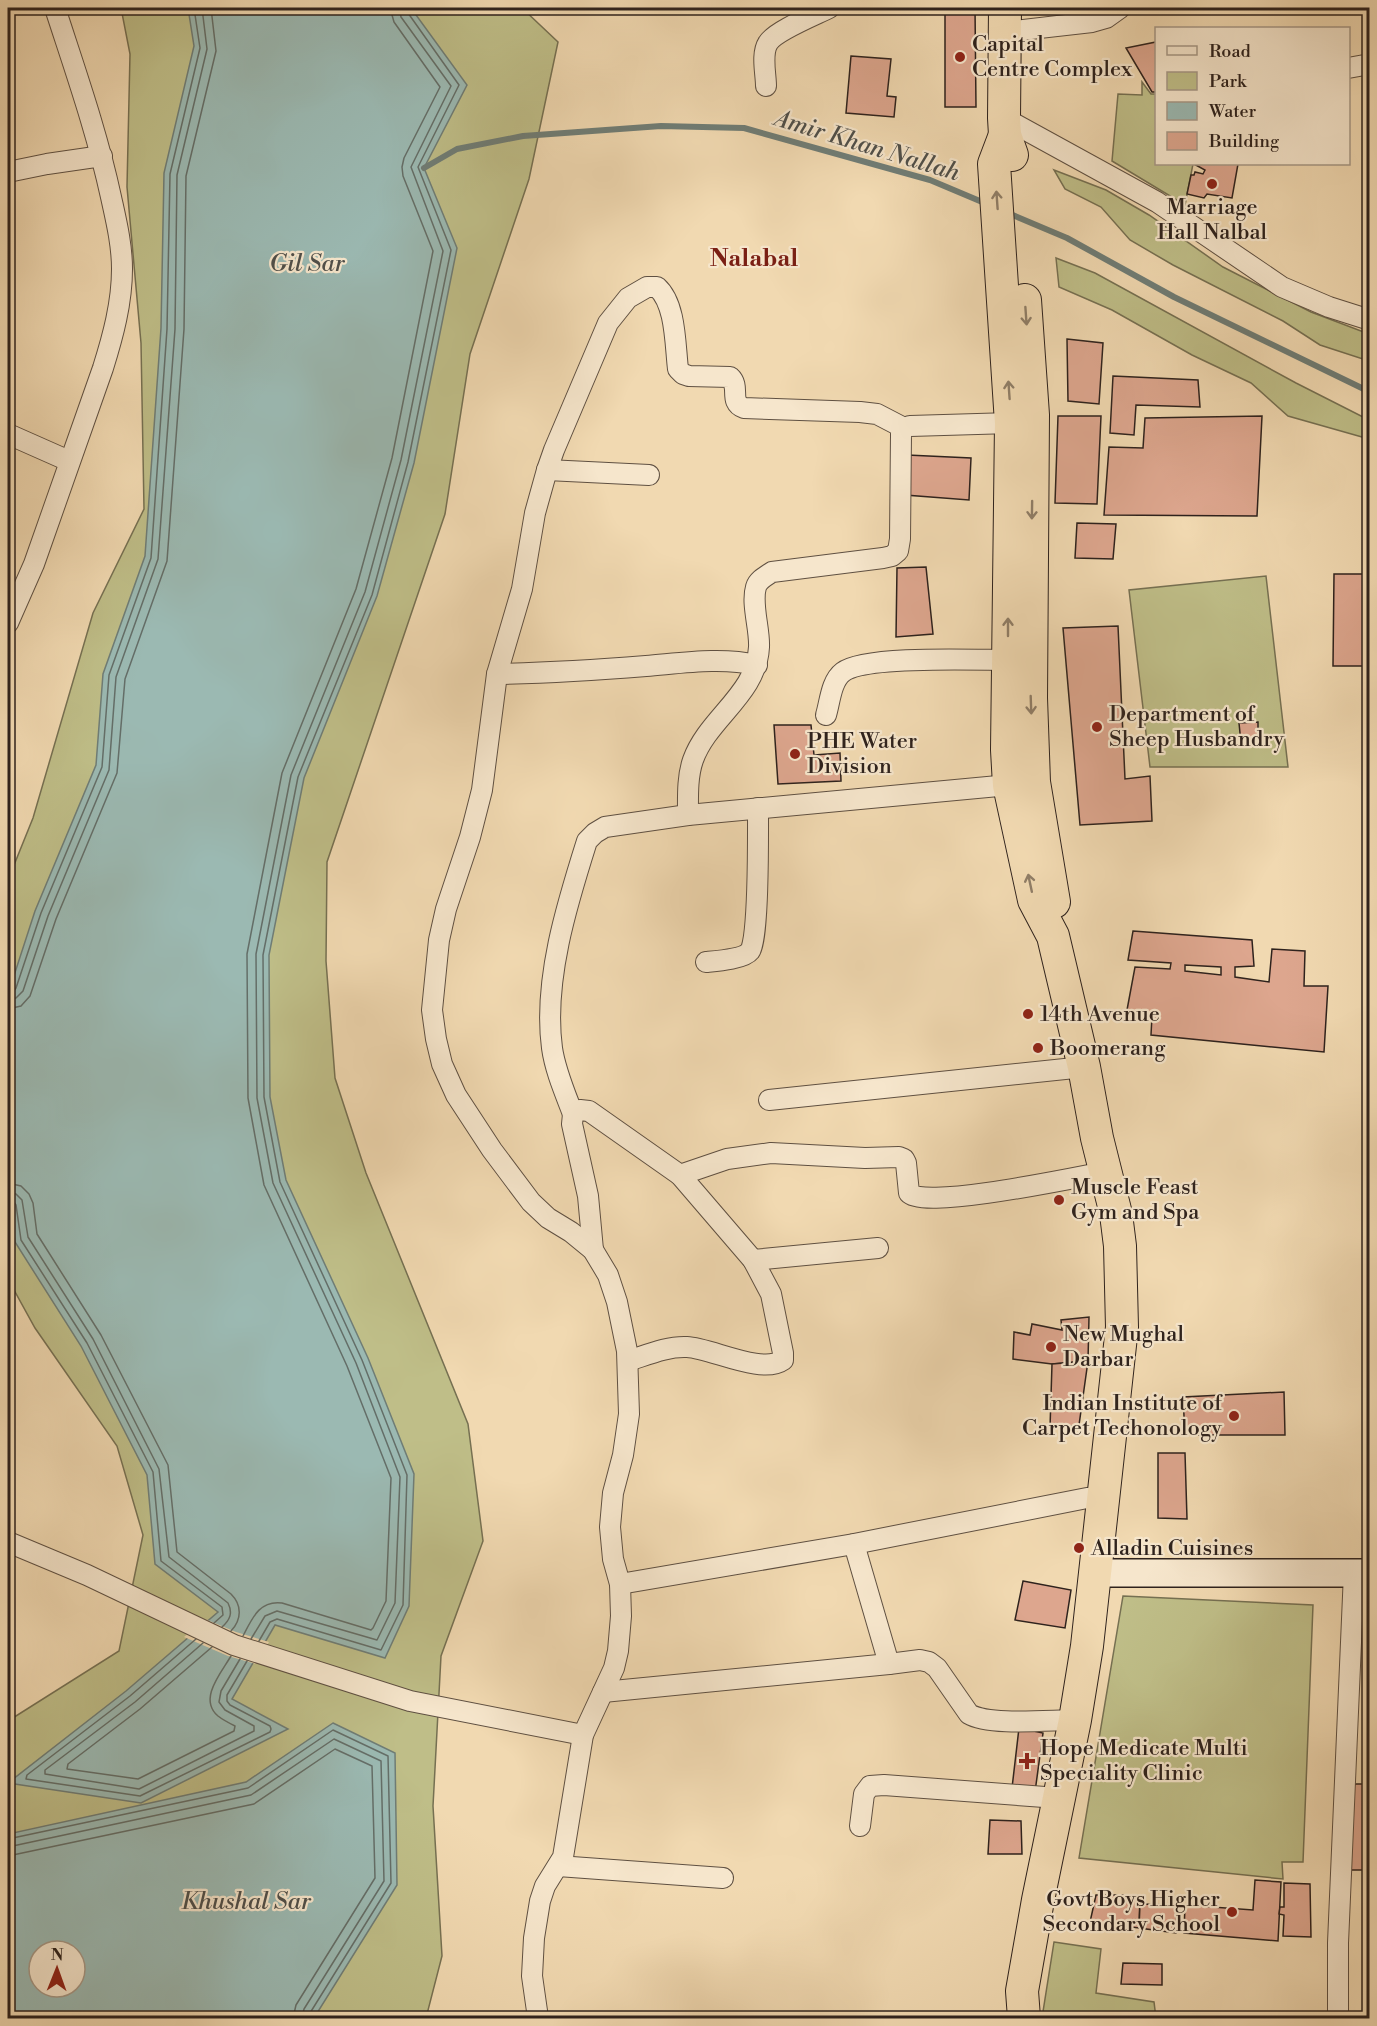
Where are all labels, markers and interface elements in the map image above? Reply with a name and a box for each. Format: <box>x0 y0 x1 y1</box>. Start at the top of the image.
legend <box>1155 27 1350 165</box>
place label: Capital Centre Complex <box>972 31 1133 83</box>
text: Road <box>1209 40 1252 63</box>
marker: Capital Centre Complex <box>953 50 967 64</box>
text: Park <box>1209 70 1248 93</box>
text: Water <box>1208 100 1257 123</box>
water label: Amir Khan Nallah <box>768 103 964 189</box>
text: Building <box>1208 130 1280 153</box>
marker: Marriage Hall Nalbal <box>1205 177 1219 191</box>
one-way arrow <box>991 190 1002 210</box>
place label: Marriage Hall Nalbal <box>1157 194 1268 246</box>
district label: Nalabal <box>710 244 798 274</box>
water label: Gil Sar <box>269 249 346 279</box>
one-way arrow <box>1021 305 1032 325</box>
one-way arrow <box>1003 381 1014 401</box>
one-way arrow <box>1026 500 1038 520</box>
one-way arrow <box>1002 617 1014 637</box>
one-way arrow <box>1026 695 1037 715</box>
place label: Department of Sheep Husbandry <box>1109 701 1285 753</box>
marker: Department of Sheep Husbandry <box>1090 720 1104 734</box>
place label: PHE Water Division <box>807 728 917 780</box>
marker: PHE Water Division <box>788 747 802 761</box>
one-way arrow <box>1024 873 1035 893</box>
place label: 14th Avenue <box>1040 1001 1160 1028</box>
marker: 14th Avenue <box>1021 1007 1035 1021</box>
place label: Boomerang <box>1049 1035 1166 1062</box>
marker: Boomerang <box>1031 1041 1045 1055</box>
place label: Muscle Feast Gym and Spa <box>1071 1174 1200 1226</box>
marker: Muscle Feast Gym and Spa <box>1052 1193 1066 1207</box>
place label: New Mughal Darbar <box>1063 1321 1184 1373</box>
marker: New Mughal Darbar <box>1044 1340 1058 1354</box>
place label: Indian Institute of Carpet Techonology <box>1022 1390 1223 1442</box>
marker: Indian Institute of Carpet Techonology <box>1227 1409 1241 1423</box>
place label: Alladin Cuisines <box>1090 1535 1253 1562</box>
marker: Alladin Cuisines <box>1072 1541 1086 1555</box>
place label: Hope Medicate Multi Speciality Clinic <box>1040 1735 1248 1787</box>
marker: Hope Medicate Multi Speciality Clinic <box>1018 1752 1036 1770</box>
place label: Govt Boys Higher Secondary School <box>1043 1886 1220 1938</box>
water label: Khushal Sar <box>181 1887 312 1917</box>
marker: Govt Boys Higher Secondary School <box>1225 1905 1239 1919</box>
north arrow <box>27 1939 87 1999</box>
text: N <box>51 1945 64 1965</box>

